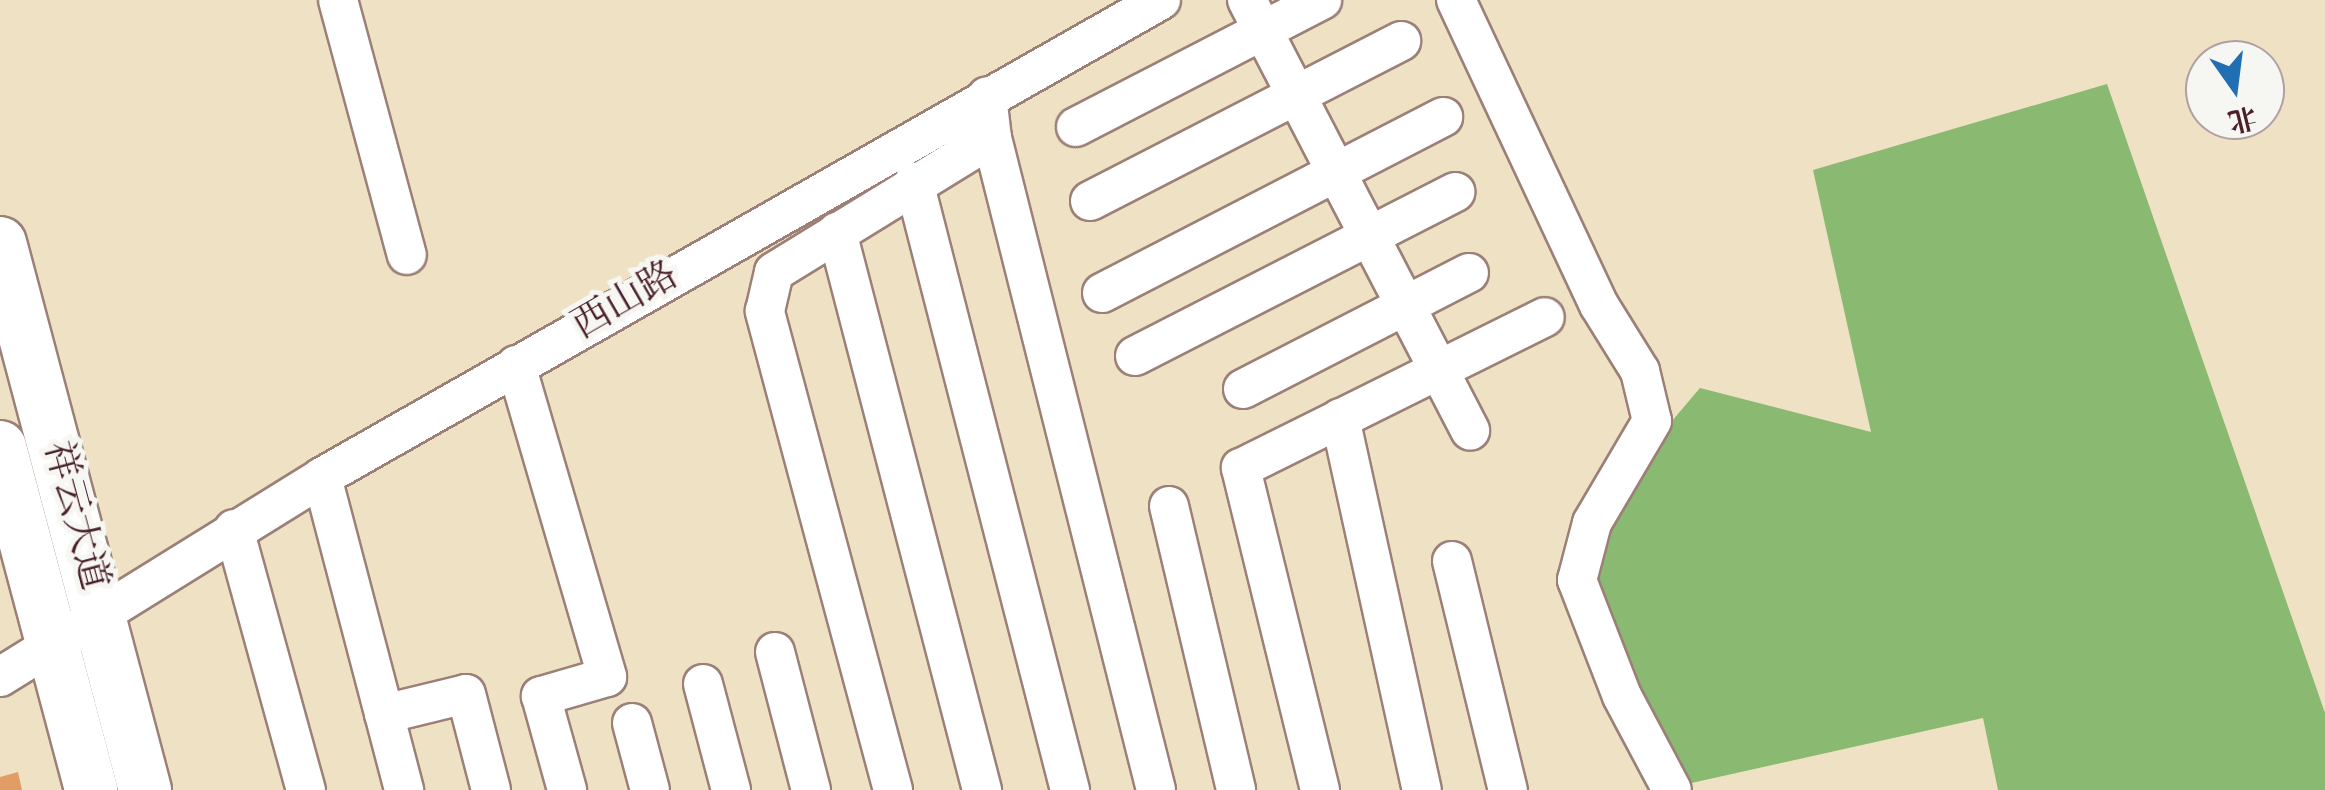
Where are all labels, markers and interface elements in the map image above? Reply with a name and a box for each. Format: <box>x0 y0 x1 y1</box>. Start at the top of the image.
north arrow <box>2185 40 2285 140</box>
text: 北 <box>2225 100 2259 134</box>
street label: 西山路 <box>565 254 687 350</box>
street label: 祥云大道 <box>32 437 116 595</box>

